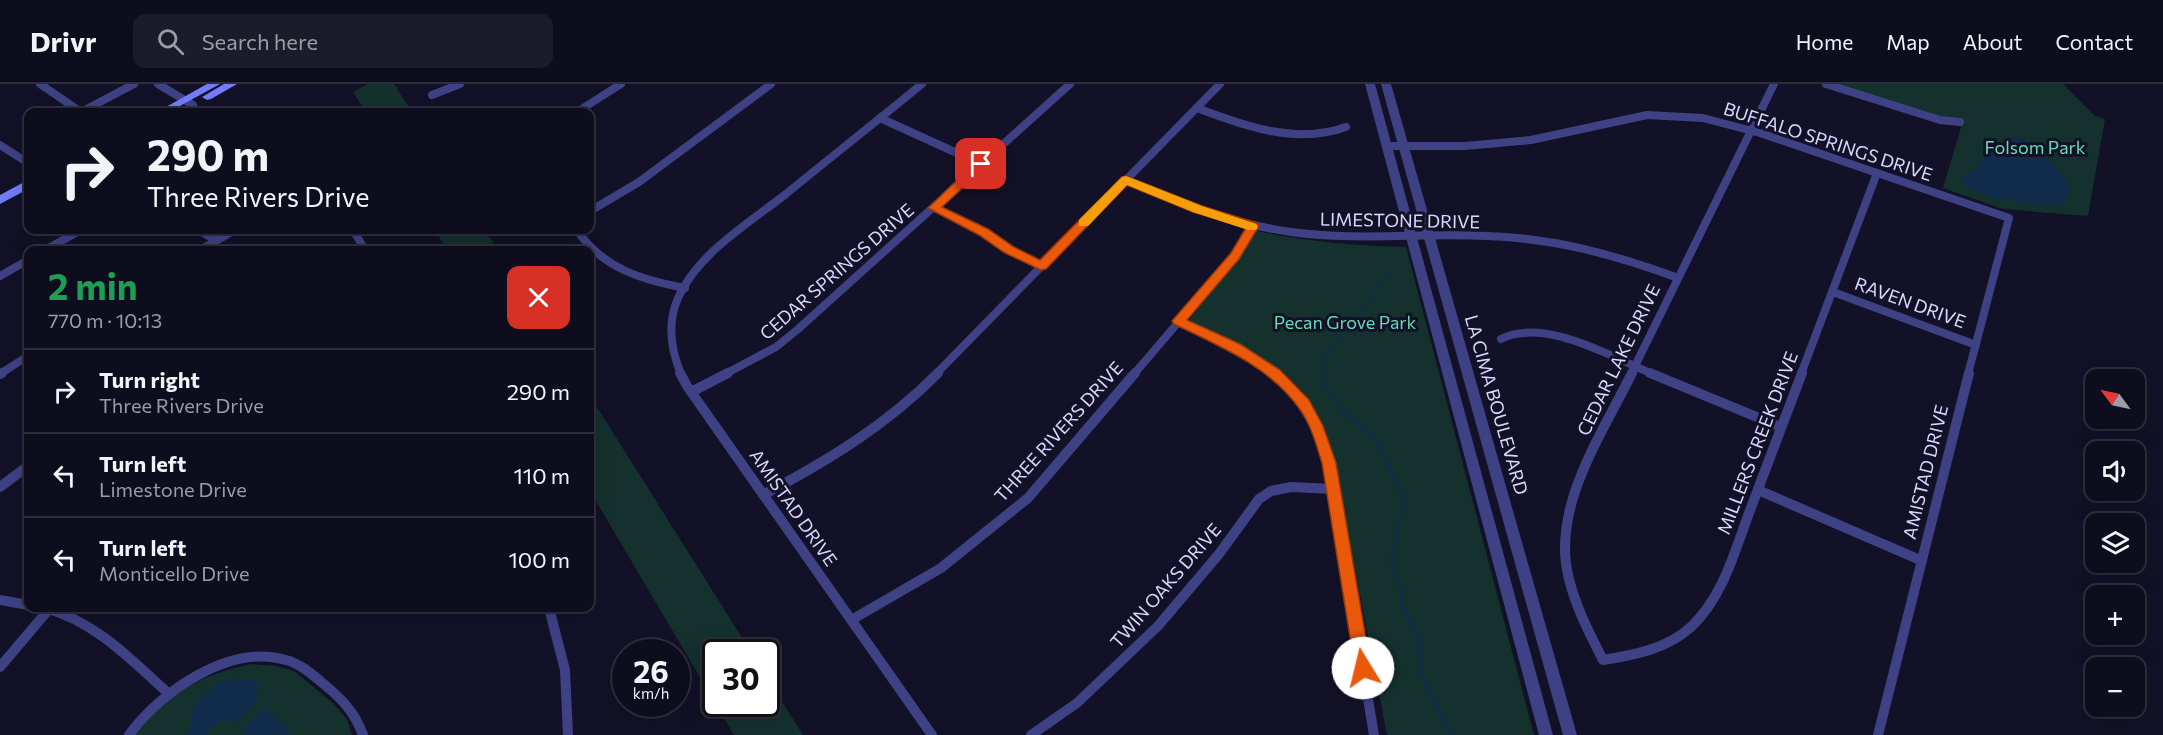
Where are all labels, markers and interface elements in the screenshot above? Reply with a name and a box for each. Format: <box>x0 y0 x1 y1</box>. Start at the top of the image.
search box <box>133 14 553 68</box>
text: Drivr <box>30 24 97 58</box>
icon: search <box>154 25 187 58</box>
text: Search here <box>202 28 318 55</box>
text: Home <box>1796 29 1853 54</box>
text: Map <box>1886 29 1930 54</box>
text: About <box>1963 29 2022 54</box>
text: Contact <box>2055 29 2133 54</box>
street label: BUFFALO SPRINGS DRIVE <box>1721 97 1936 185</box>
text: 290 m <box>147 128 269 180</box>
icon: right <box>48 132 126 210</box>
park label: Folsom Park <box>1984 136 2086 158</box>
pin <box>955 138 1006 189</box>
icon: arrive <box>964 147 997 180</box>
text: Three Rivers Drive <box>147 180 369 213</box>
street label: CEDAR SPRINGS DRIVE <box>755 198 918 344</box>
street label: LIMESTONE DRIVE <box>1320 208 1480 232</box>
text: 2 min <box>48 263 138 307</box>
button: close <box>507 266 570 329</box>
street label: RAVEN DRIVE <box>1852 272 1969 332</box>
street label: CEDAR LAKE DRIVE <box>1572 280 1664 439</box>
text: 770 m · 10:13 <box>48 308 162 332</box>
park label: Pecan Grove Park <box>1274 311 1417 333</box>
street label: LA CIMA BOULEVARD <box>1461 312 1533 497</box>
street label: MILLERS CREEK DRIVE <box>1712 348 1802 537</box>
street label: THREE RIVERS DRIVE <box>989 357 1127 506</box>
text: Turn right <box>99 366 200 393</box>
north arrow <box>2085 369 2145 429</box>
map controls <box>2085 369 2145 717</box>
icon: right <box>48 375 81 408</box>
text: 290 m <box>507 378 570 405</box>
text: Three Rivers Drive <box>99 393 264 417</box>
street label: AMISTAD DRIVE <box>1898 402 1952 541</box>
button: sound <box>2085 441 2145 501</box>
street label: AMISTAD DRIVE <box>745 445 842 570</box>
text: Turn left <box>99 450 186 477</box>
icon: left <box>48 459 81 492</box>
text: 110 m <box>513 462 570 489</box>
text: Limestone Drive <box>99 477 247 501</box>
button: layers <box>2085 513 2145 573</box>
street label: TWIN OAKS DRIVE <box>1105 518 1225 652</box>
text: Turn left <box>99 534 186 561</box>
icon: left <box>48 543 81 576</box>
text: 100 m <box>508 546 570 573</box>
text: Monticello Drive <box>99 561 250 585</box>
button: + <box>2085 585 2145 645</box>
position arrow <box>1331 636 1395 700</box>
speed limit sign: 30 <box>702 639 780 717</box>
text: 26 <box>633 652 669 689</box>
button: − <box>2085 657 2145 717</box>
text: km/h <box>633 684 669 702</box>

